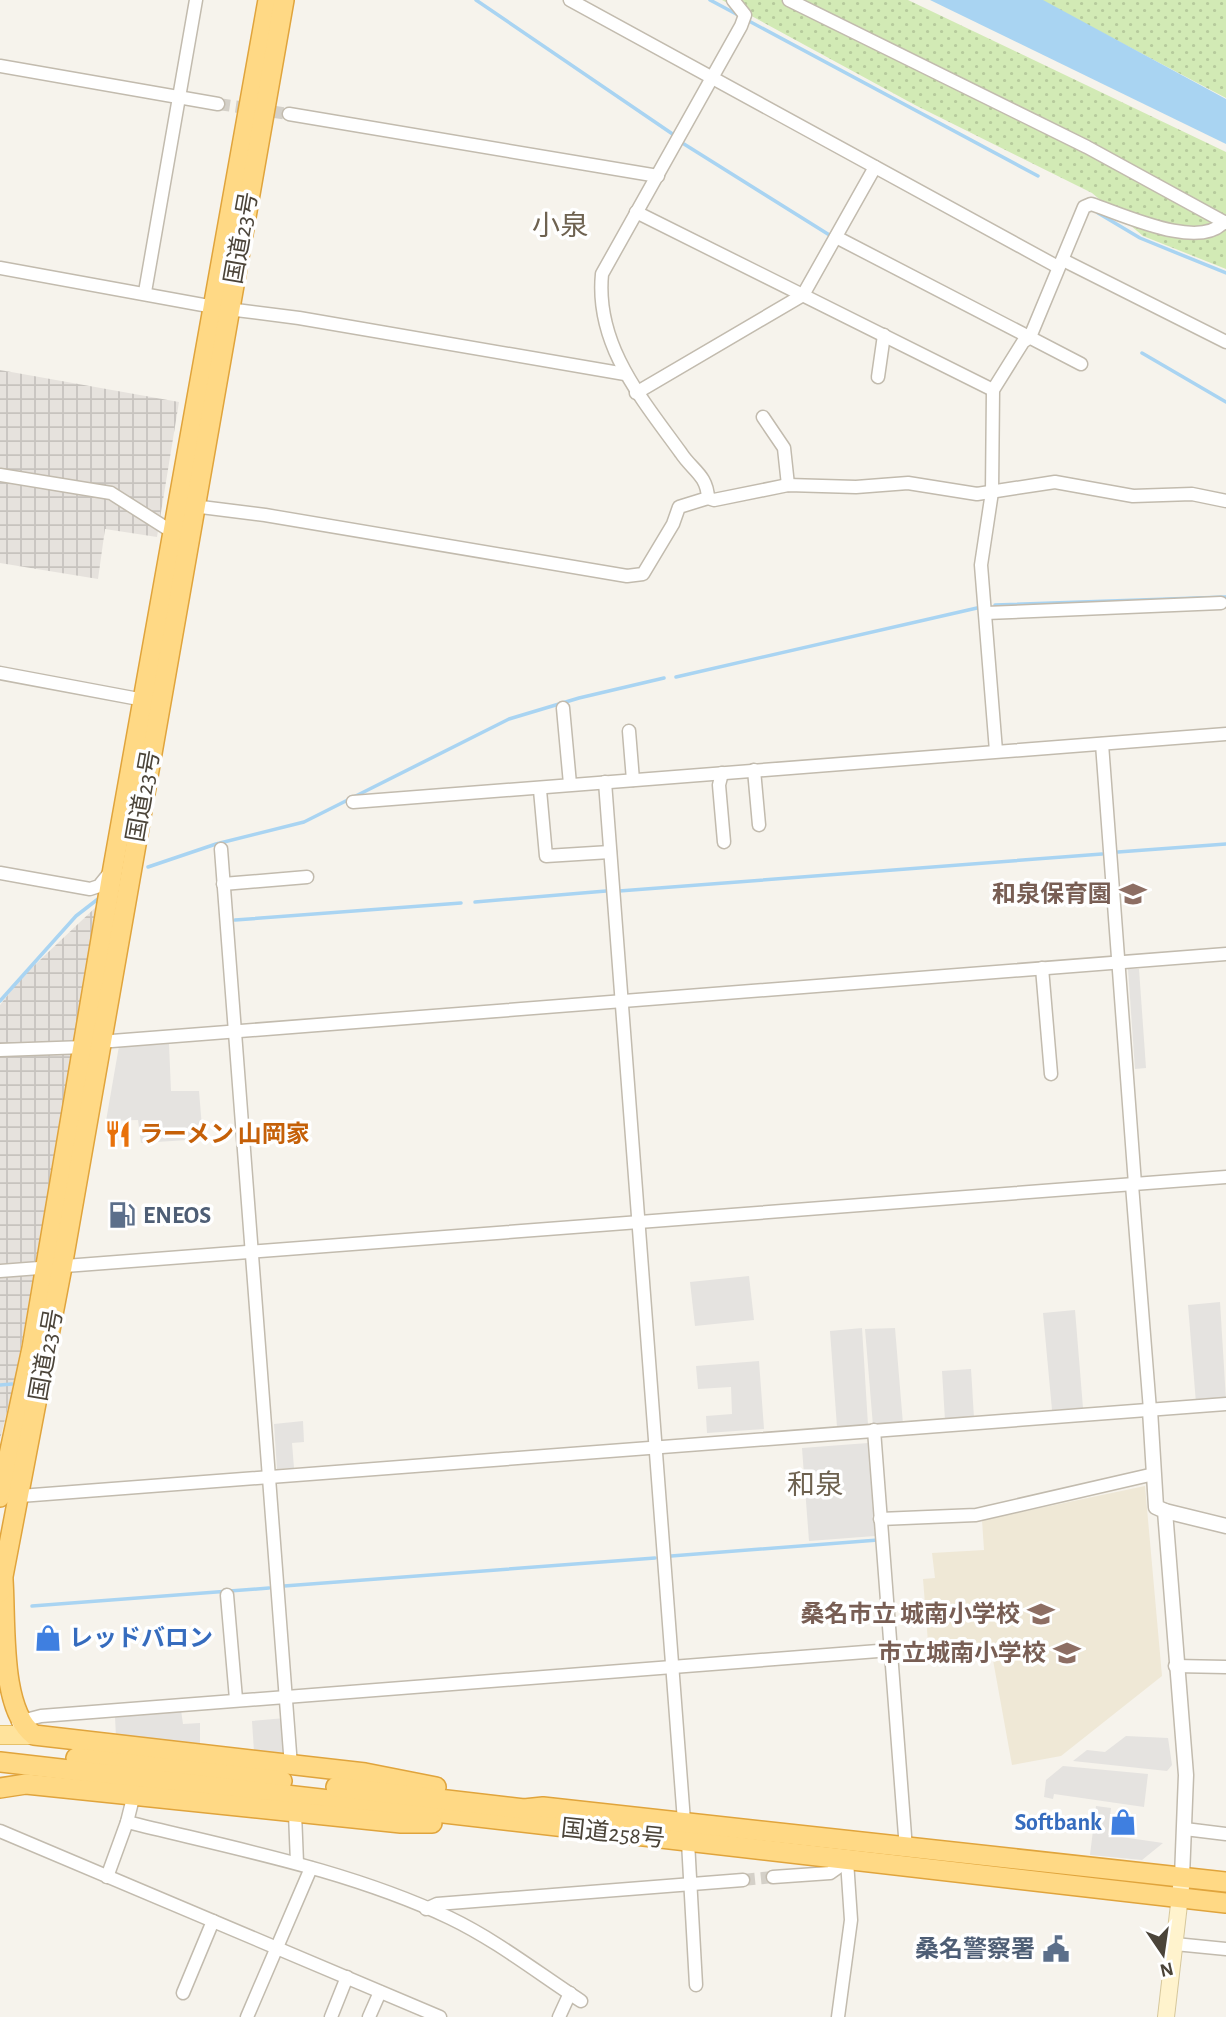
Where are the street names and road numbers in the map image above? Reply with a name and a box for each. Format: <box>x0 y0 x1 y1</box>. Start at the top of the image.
street label: 国道23号 <box>220 190 262 286</box>
street label: 国道23号 <box>122 748 164 844</box>
street label: 国道23号 <box>25 1307 67 1403</box>
street label: 国道258号 <box>560 1815 666 1851</box>

